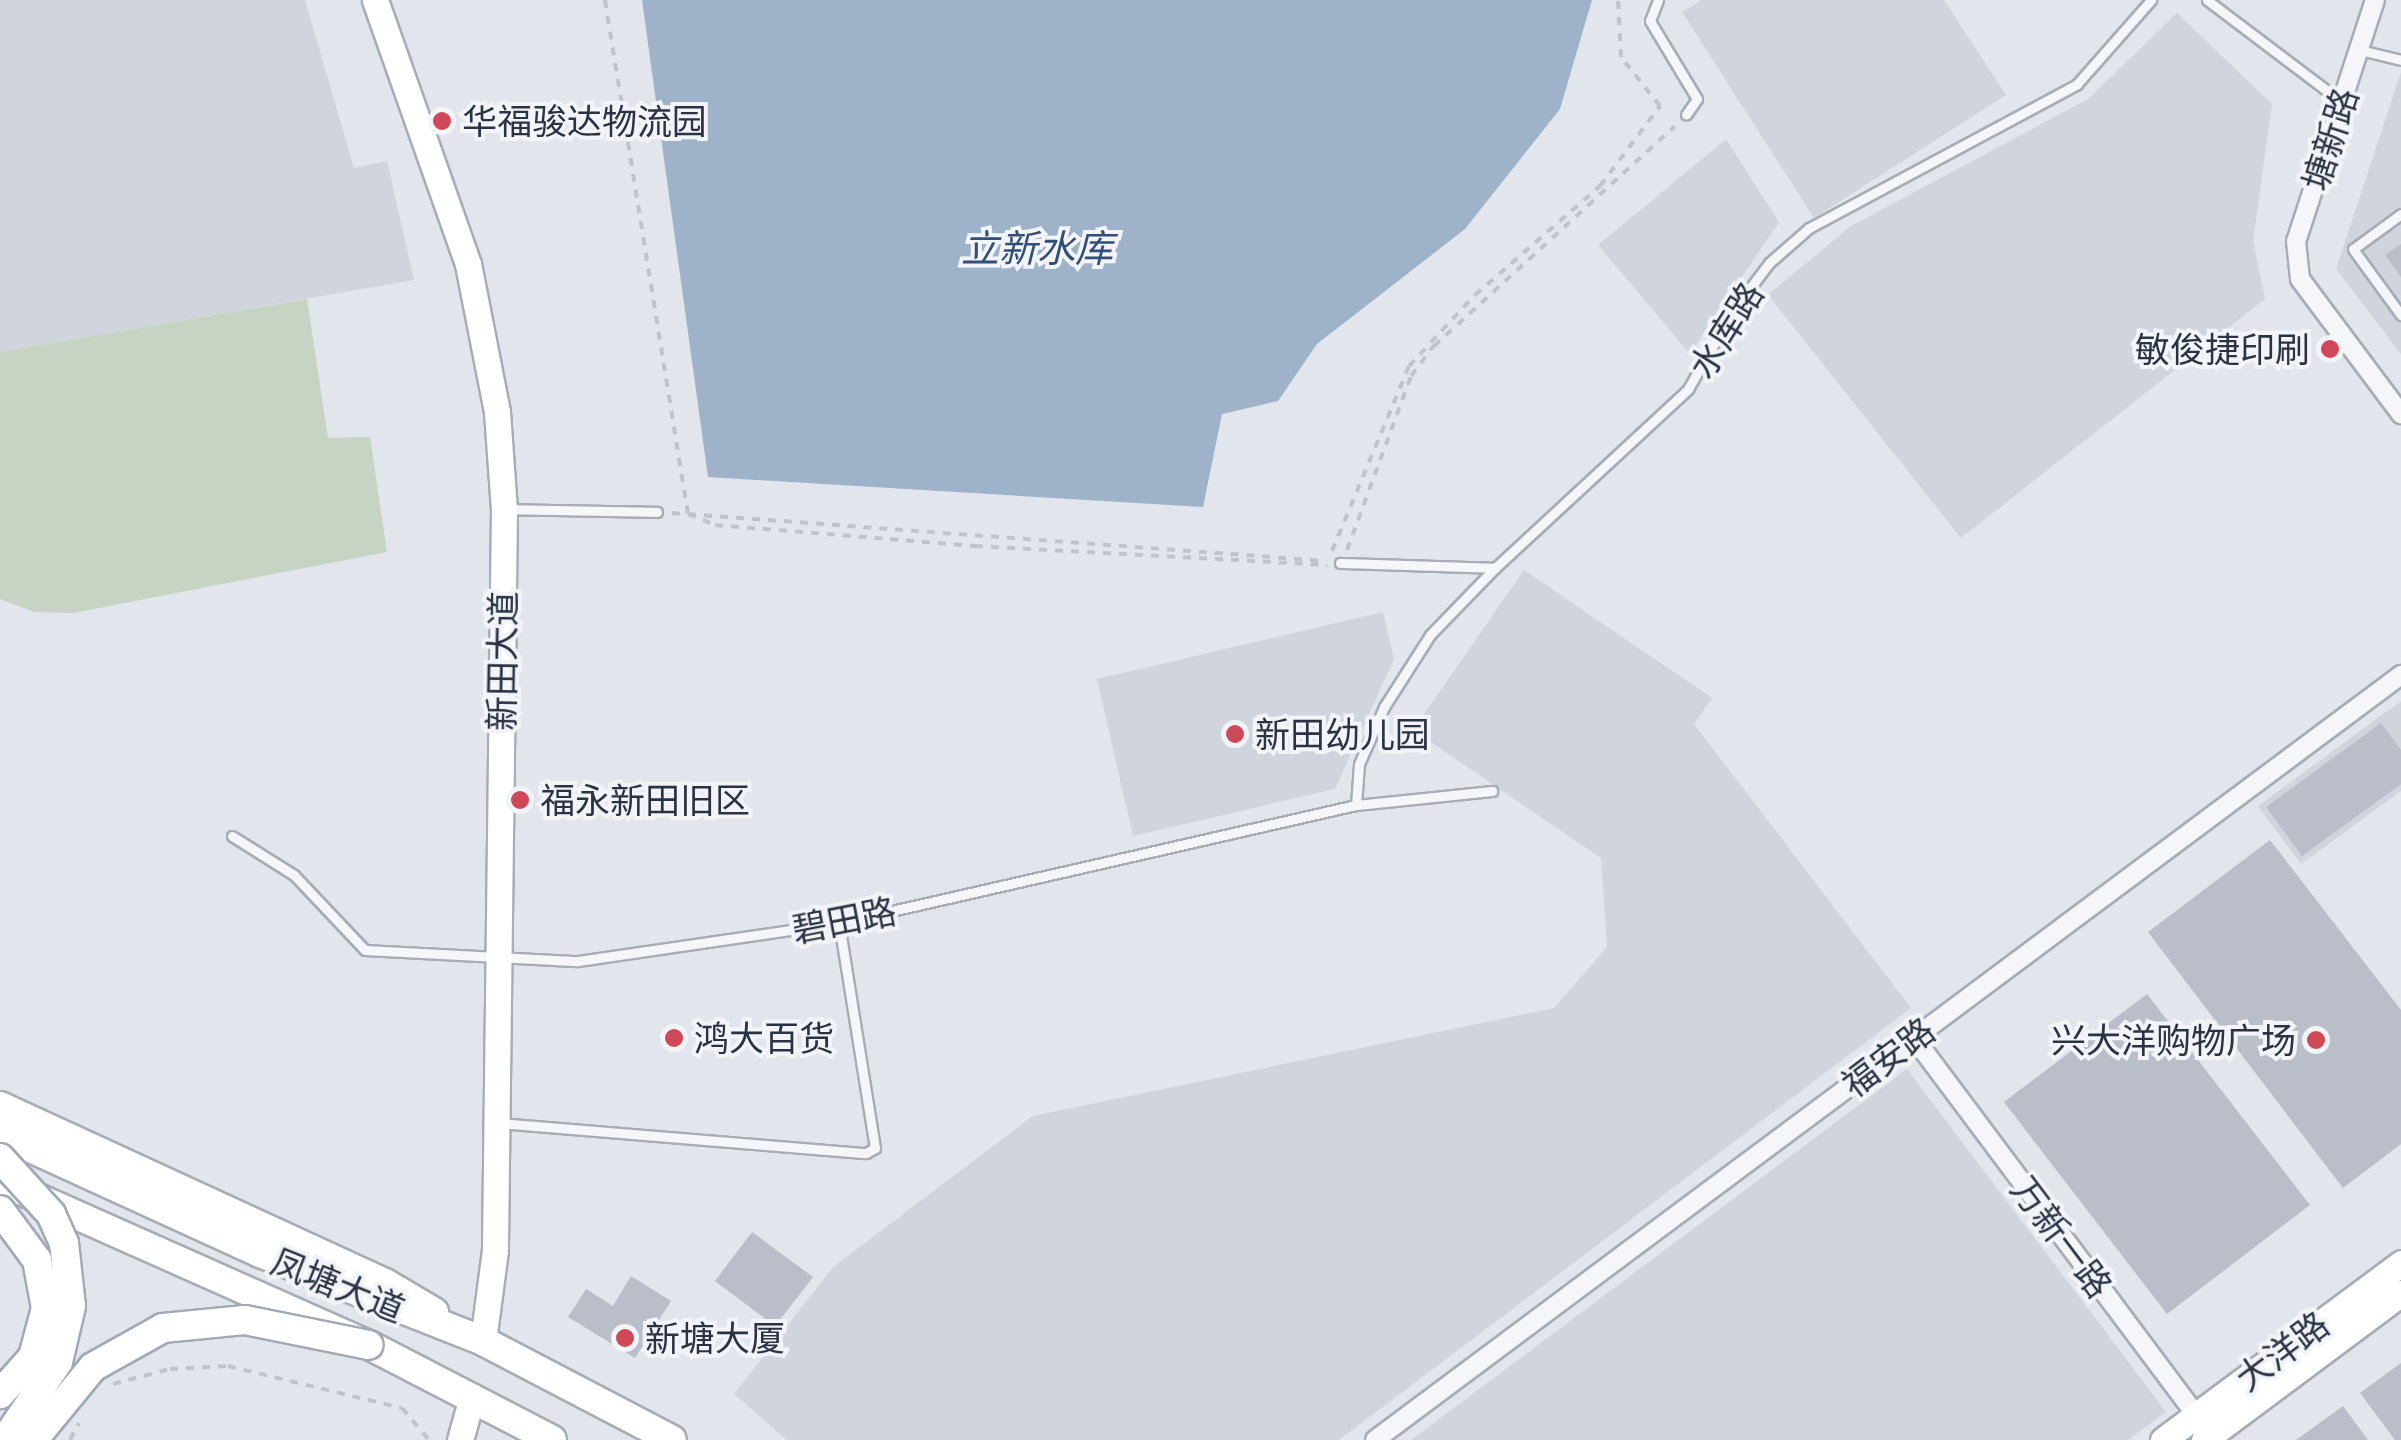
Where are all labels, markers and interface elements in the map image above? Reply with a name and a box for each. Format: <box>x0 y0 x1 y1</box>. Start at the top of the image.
street label: 塘新路 <box>2294 83 2366 195</box>
place label: 华福骏达物流园 <box>462 100 707 142</box>
marker: 华福骏达物流园 <box>431 110 453 132</box>
water label: 立新水库 <box>961 225 1113 271</box>
street label: 水库路 <box>1680 274 1772 386</box>
place label: 敏俊捷印刷 <box>2135 328 2310 370</box>
marker: 敏俊捷印刷 <box>2319 338 2341 360</box>
street label: 新田大道 <box>480 591 524 731</box>
place label: 新田幼儿园 <box>1255 713 1430 755</box>
marker: 新田幼儿园 <box>1224 723 1246 745</box>
place label: 福永新田旧区 <box>540 779 750 821</box>
marker: 福永新田旧区 <box>509 789 531 811</box>
street label: 碧田路 <box>788 889 900 951</box>
street label: 福安路 <box>1833 1009 1943 1105</box>
place label: 鸿大百货 <box>694 1017 834 1059</box>
place label: 兴大洋购物广场 <box>2051 1019 2296 1061</box>
marker: 鸿大百货 <box>663 1027 685 1049</box>
marker: 兴大洋购物广场 <box>2305 1029 2327 1051</box>
street label: 万新一路 <box>2003 1168 2121 1306</box>
street label: 凤塘大道 <box>265 1239 411 1331</box>
street label: 大洋路 <box>2227 1303 2337 1399</box>
place label: 新塘大厦 <box>645 1317 785 1359</box>
marker: 新塘大厦 <box>614 1327 636 1349</box>

